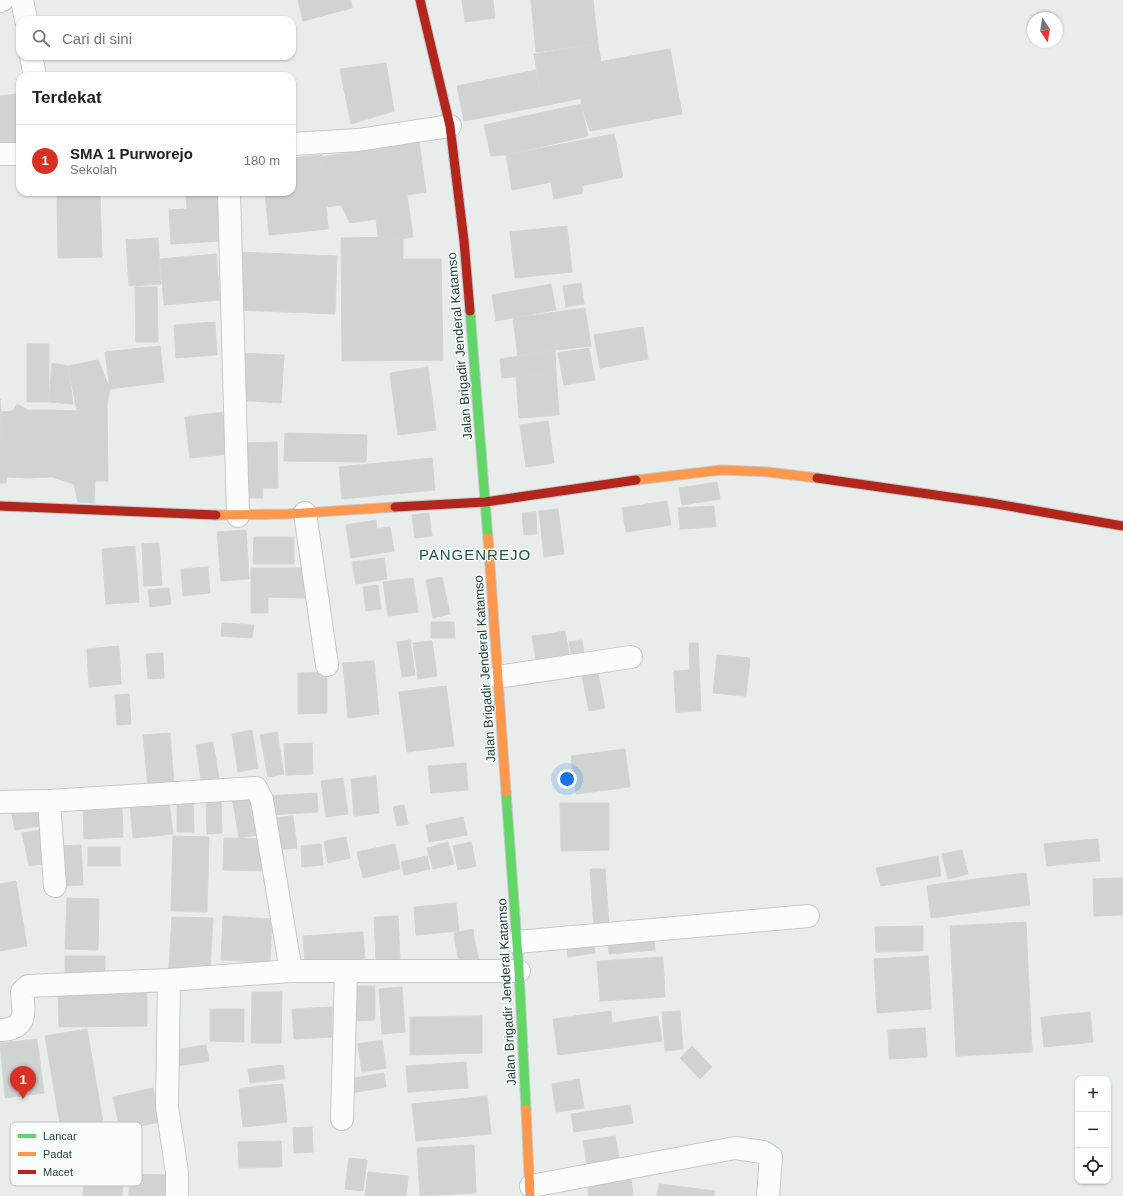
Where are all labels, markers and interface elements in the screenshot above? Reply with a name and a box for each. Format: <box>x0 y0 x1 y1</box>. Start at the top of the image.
north arrow <box>1027 12 1063 48</box>
search box <box>16 16 296 60</box>
icon: search <box>30 27 52 49</box>
text: Cari di sini <box>62 30 132 47</box>
text: Terdekat <box>32 88 102 107</box>
text: SMA 1 Purworejo <box>70 145 193 162</box>
text: 1 <box>41 153 49 168</box>
text: 180 m <box>244 153 280 168</box>
text: Sekolah <box>70 162 117 177</box>
street label: Jalan Brigadir Jenderal Katamso <box>444 252 475 440</box>
district label: PANGENREJO <box>419 546 531 563</box>
street label: Jalan Brigadir Jenderal Katamso <box>470 575 499 763</box>
your location <box>557 769 577 789</box>
street label: Jalan Brigadir Jenderal Katamso <box>494 898 519 1086</box>
pin: 1 <box>10 1066 36 1099</box>
map controls <box>1075 1076 1111 1184</box>
button: + <box>1075 1076 1111 1112</box>
button: − <box>1075 1112 1111 1148</box>
legend <box>10 1122 142 1186</box>
text: Lancar <box>43 1130 77 1142</box>
text: Padat <box>43 1148 72 1160</box>
button: locate <box>1075 1148 1111 1184</box>
text: Macet <box>43 1166 73 1178</box>

